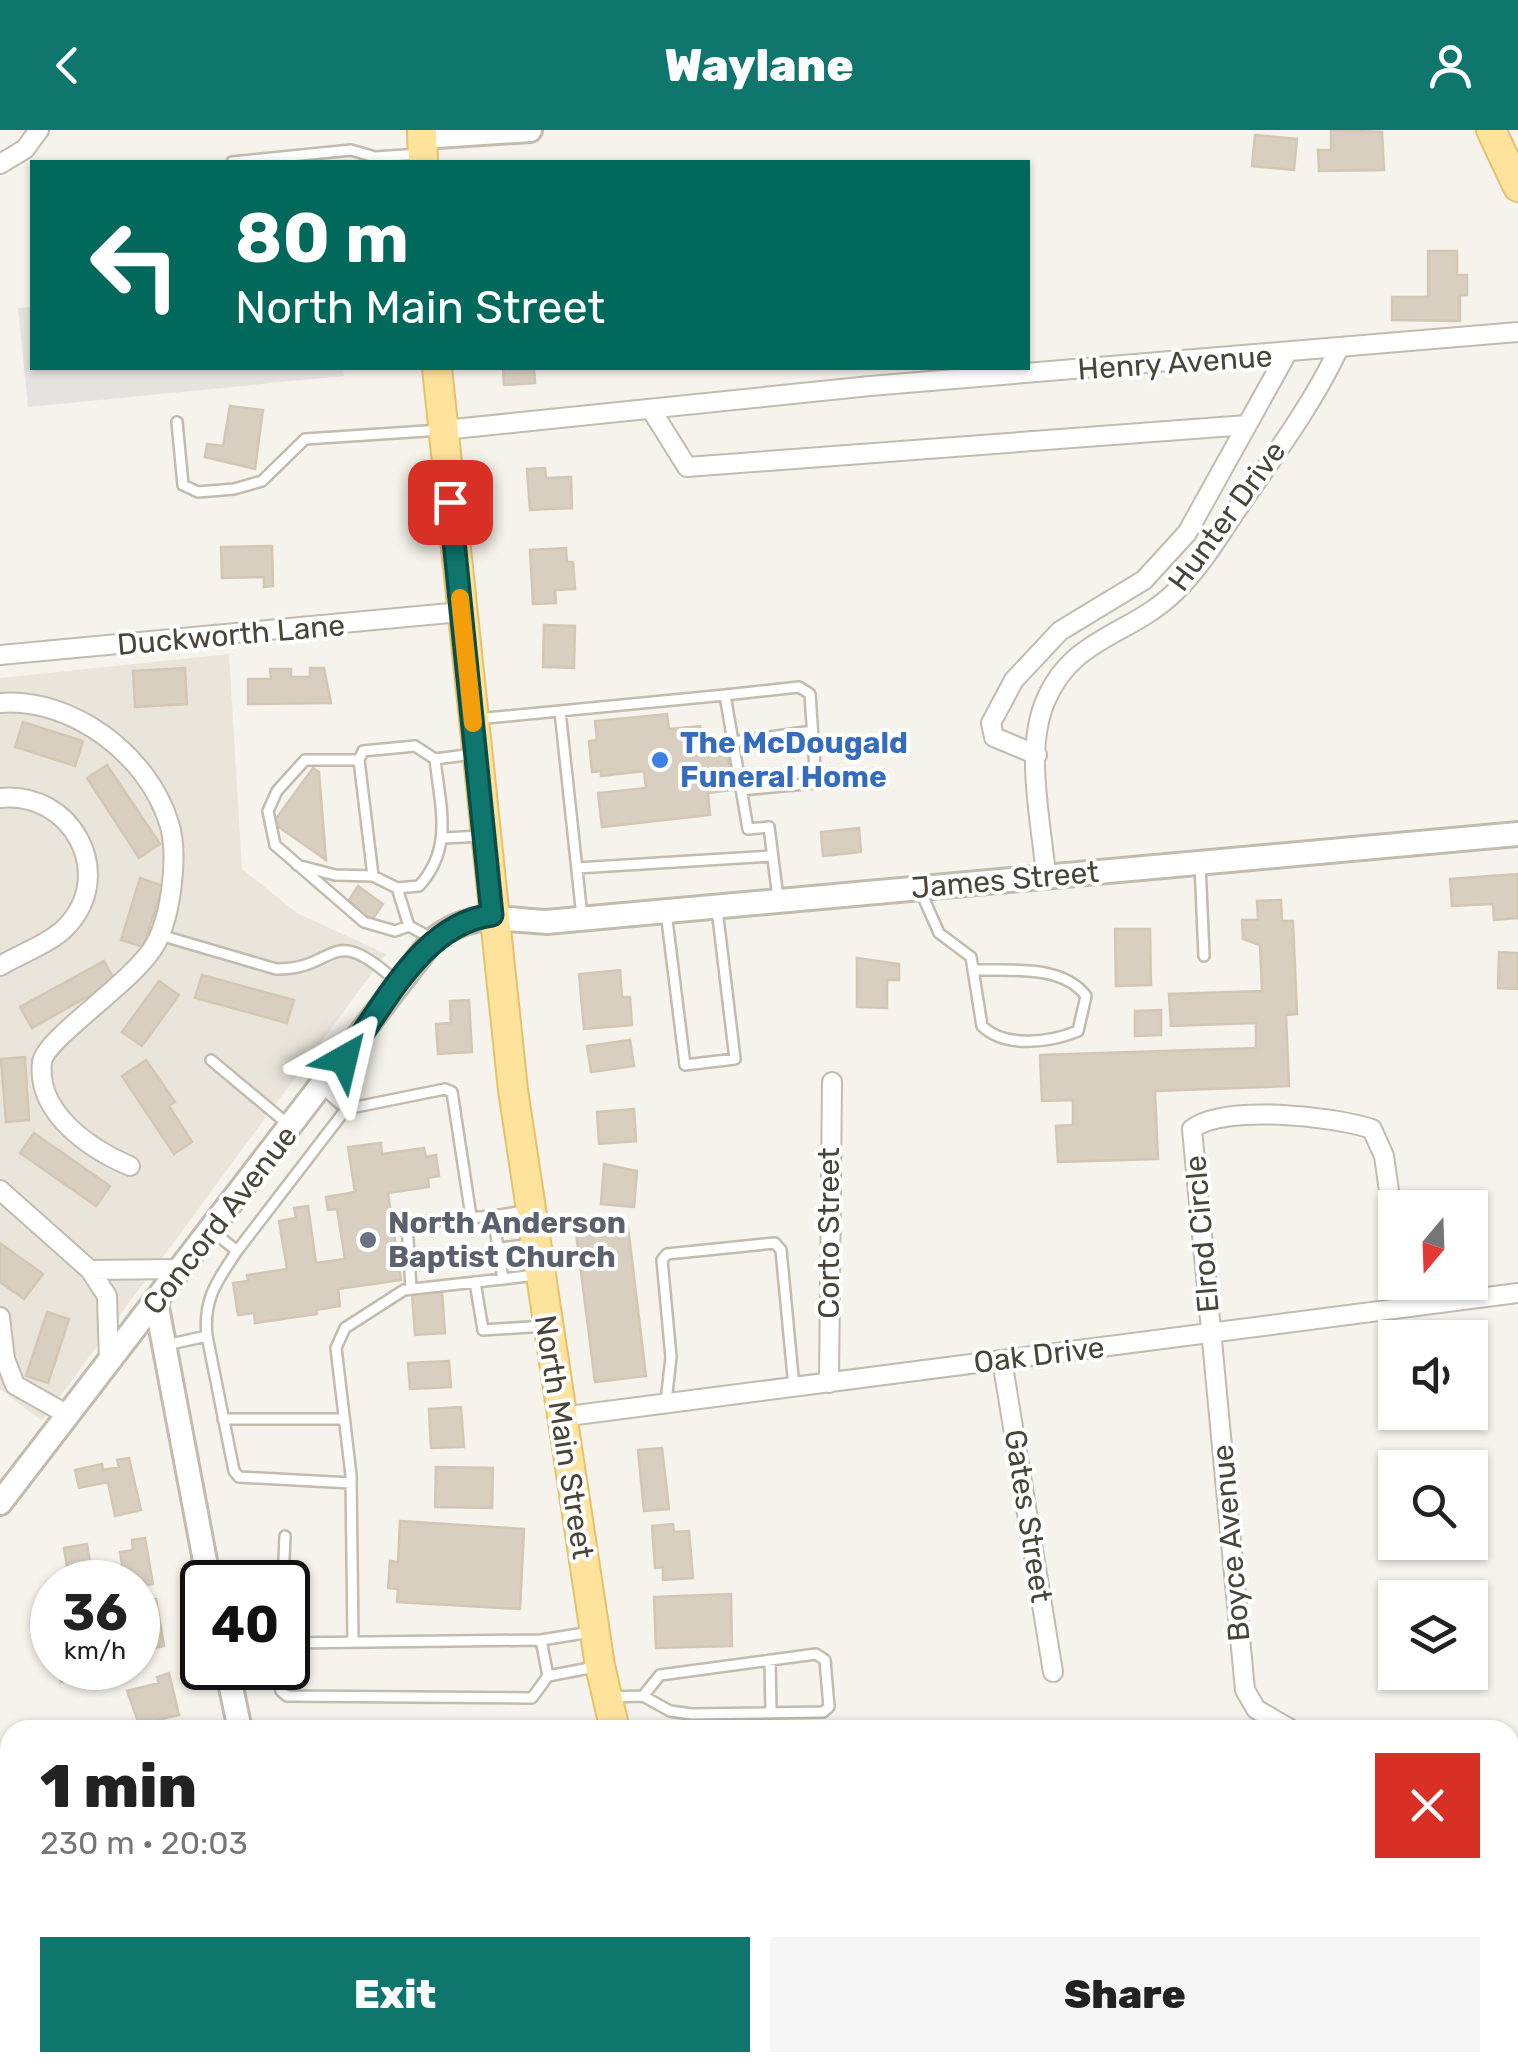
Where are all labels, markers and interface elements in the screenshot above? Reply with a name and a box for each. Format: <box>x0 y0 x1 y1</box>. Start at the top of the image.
icon: back <box>40 38 95 93</box>
icon: person <box>1423 38 1478 93</box>
text: Waylane <box>664 39 854 92</box>
text: 80 m <box>235 197 409 280</box>
icon: left <box>70 200 200 330</box>
text: North Main Street <box>235 281 605 334</box>
street label: Henry Avenue <box>1076 338 1274 388</box>
street label: Hunter Drive <box>1161 434 1293 598</box>
pin <box>408 460 493 545</box>
icon: arrive <box>423 475 478 530</box>
street label: Duckworth Lane <box>115 607 347 663</box>
place label: The McDougald Funeral Home <box>680 725 908 795</box>
marker: The McDougald Funeral Home <box>649 749 671 771</box>
street label: James Street <box>910 854 1101 906</box>
position arrow <box>292 1007 396 1111</box>
street label: Concord Avenue <box>135 1118 305 1322</box>
street label: Corto Street <box>811 1147 847 1319</box>
street label: Elrod Circle <box>1177 1154 1227 1314</box>
north arrow <box>1378 1190 1488 1300</box>
map controls <box>1378 1190 1488 1690</box>
place label: North Anderson Baptist Church <box>388 1205 626 1275</box>
marker: North Anderson Baptist Church <box>357 1229 379 1251</box>
street label: North Main Street <box>527 1312 601 1562</box>
button: sound <box>1378 1320 1488 1430</box>
street label: Oak Drive <box>971 1329 1107 1381</box>
street label: Gates Street <box>997 1427 1059 1605</box>
street label: Boyce Avenue <box>1204 1443 1258 1643</box>
button: search <box>1378 1450 1488 1560</box>
speed limit sign: 40 <box>180 1560 310 1690</box>
button: layers <box>1378 1580 1488 1690</box>
text: 36 <box>62 1583 128 1643</box>
text: km/h <box>64 1636 126 1665</box>
text: 1 min <box>40 1751 197 1822</box>
button: close <box>1375 1753 1480 1858</box>
text: 230 m · 20:03 <box>40 1824 248 1862</box>
button: Exit <box>40 1937 750 2052</box>
button: Share <box>770 1937 1480 2052</box>

